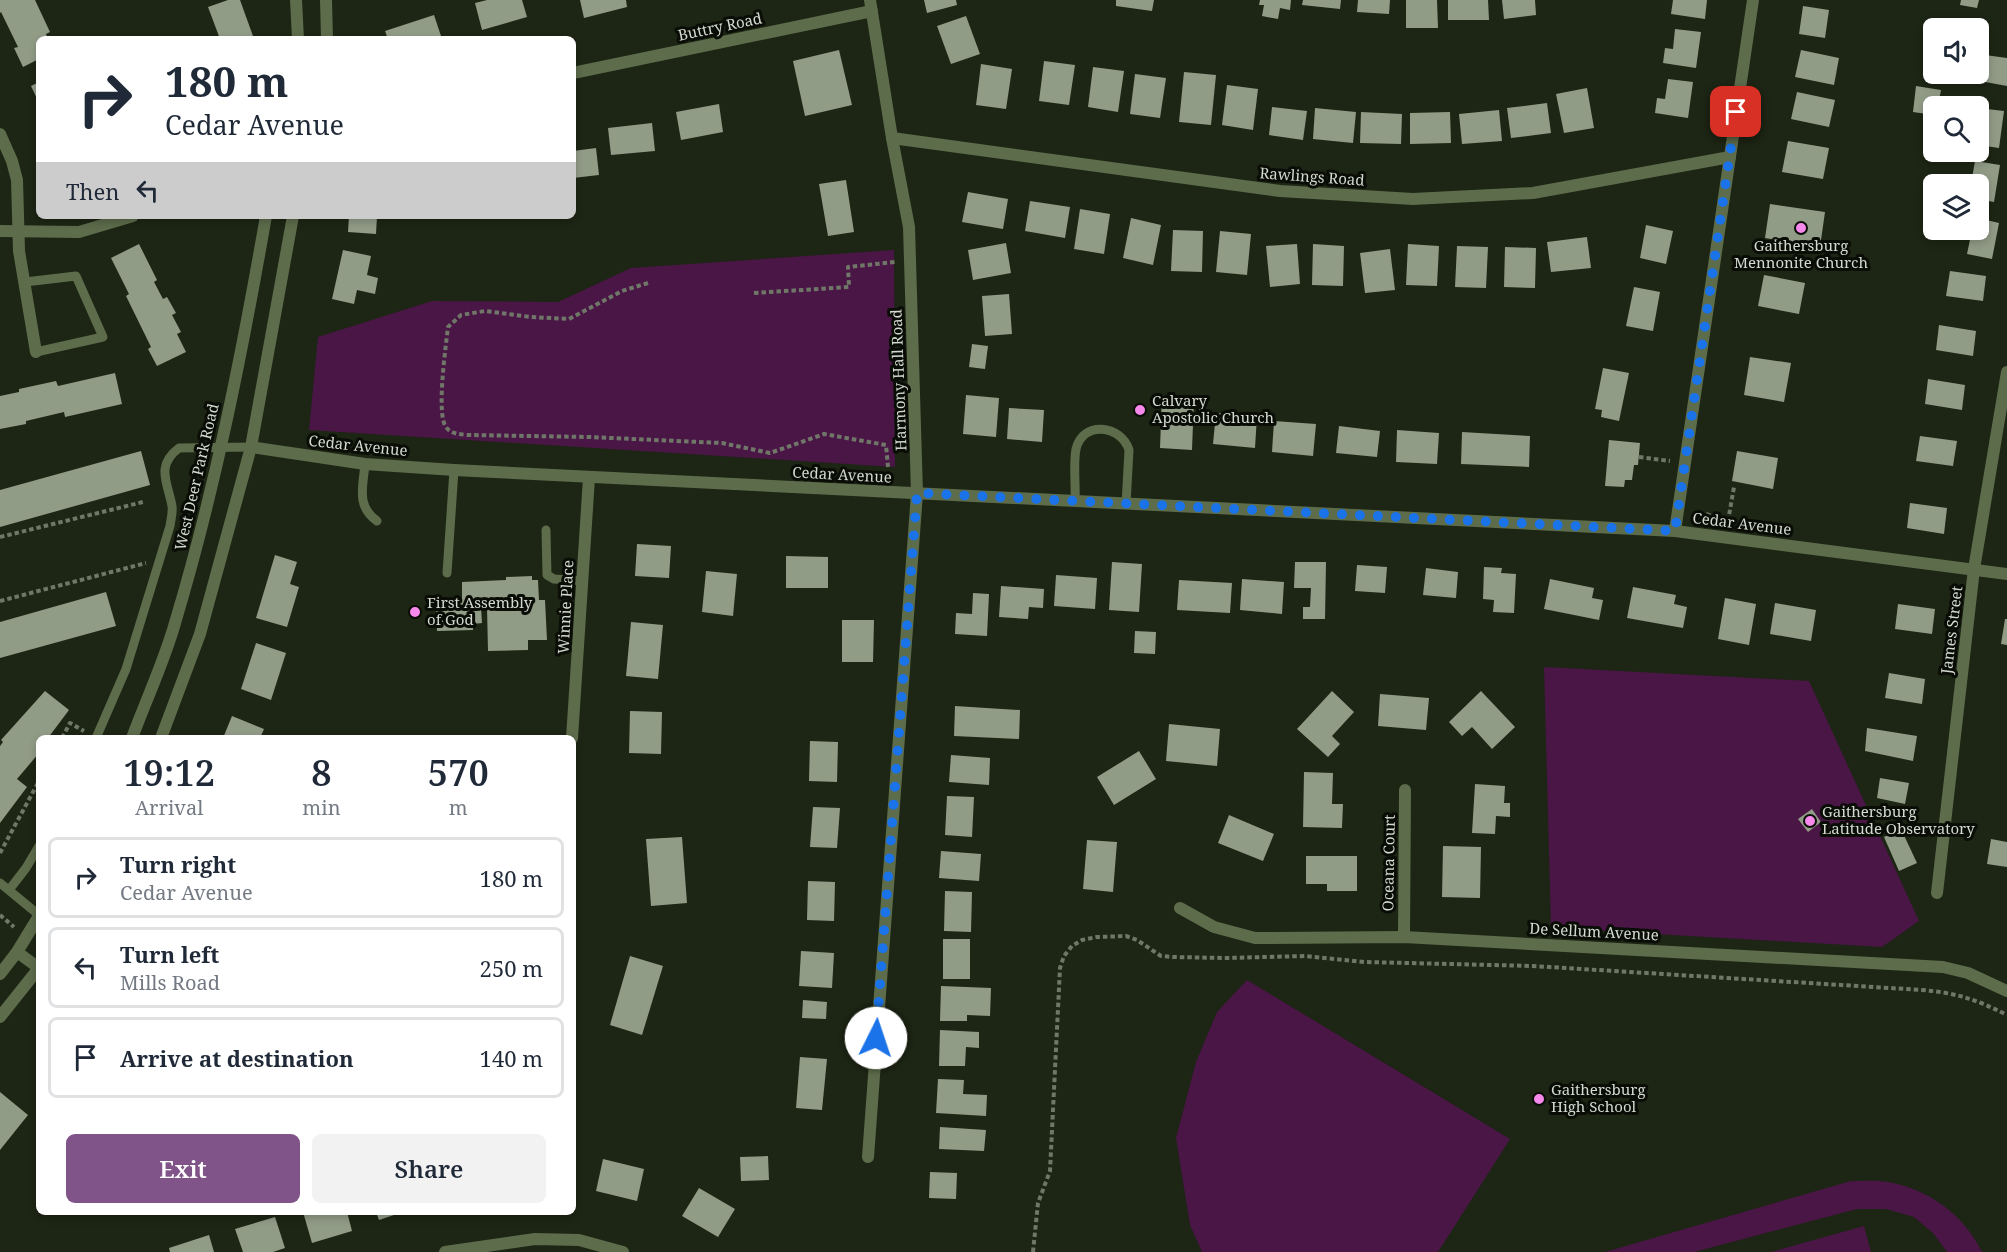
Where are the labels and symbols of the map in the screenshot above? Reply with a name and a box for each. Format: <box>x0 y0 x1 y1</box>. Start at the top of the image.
street label: Buttry Road <box>676 7 764 45</box>
pin <box>1710 86 1761 137</box>
street label: Rawlings Road <box>1259 162 1365 190</box>
marker: Gaithersburg Mennonite Church <box>1794 221 1808 235</box>
place label: Gaithersburg Mennonite Church <box>1734 235 1868 272</box>
street label: Harmony Hall Road <box>886 309 910 451</box>
place label: Calvary Apostolic Church <box>1152 390 1275 427</box>
street label: West Deer Park Road <box>169 401 223 552</box>
marker: Calvary Apostolic Church <box>1133 403 1147 417</box>
street label: Cedar Avenue <box>308 430 409 460</box>
street label: Cedar Avenue <box>792 461 892 487</box>
street label: Cedar Avenue <box>1692 507 1793 539</box>
street label: Winnie Place <box>553 559 577 654</box>
street label: James Street <box>1936 585 1966 676</box>
place label: First Assembly of God <box>427 592 533 629</box>
marker: First Assembly of God <box>408 605 422 619</box>
place label: Gaithersburg Latitude Observatory <box>1822 801 1975 838</box>
street label: Oceana Court <box>1377 814 1399 912</box>
marker: Gaithersburg Latitude Observatory <box>1803 814 1817 828</box>
street label: De Sellum Avenue <box>1529 918 1659 944</box>
position arrow <box>844 1006 908 1070</box>
place label: Gaithersburg High School <box>1551 1079 1646 1116</box>
marker: Gaithersburg High School <box>1532 1092 1546 1106</box>

